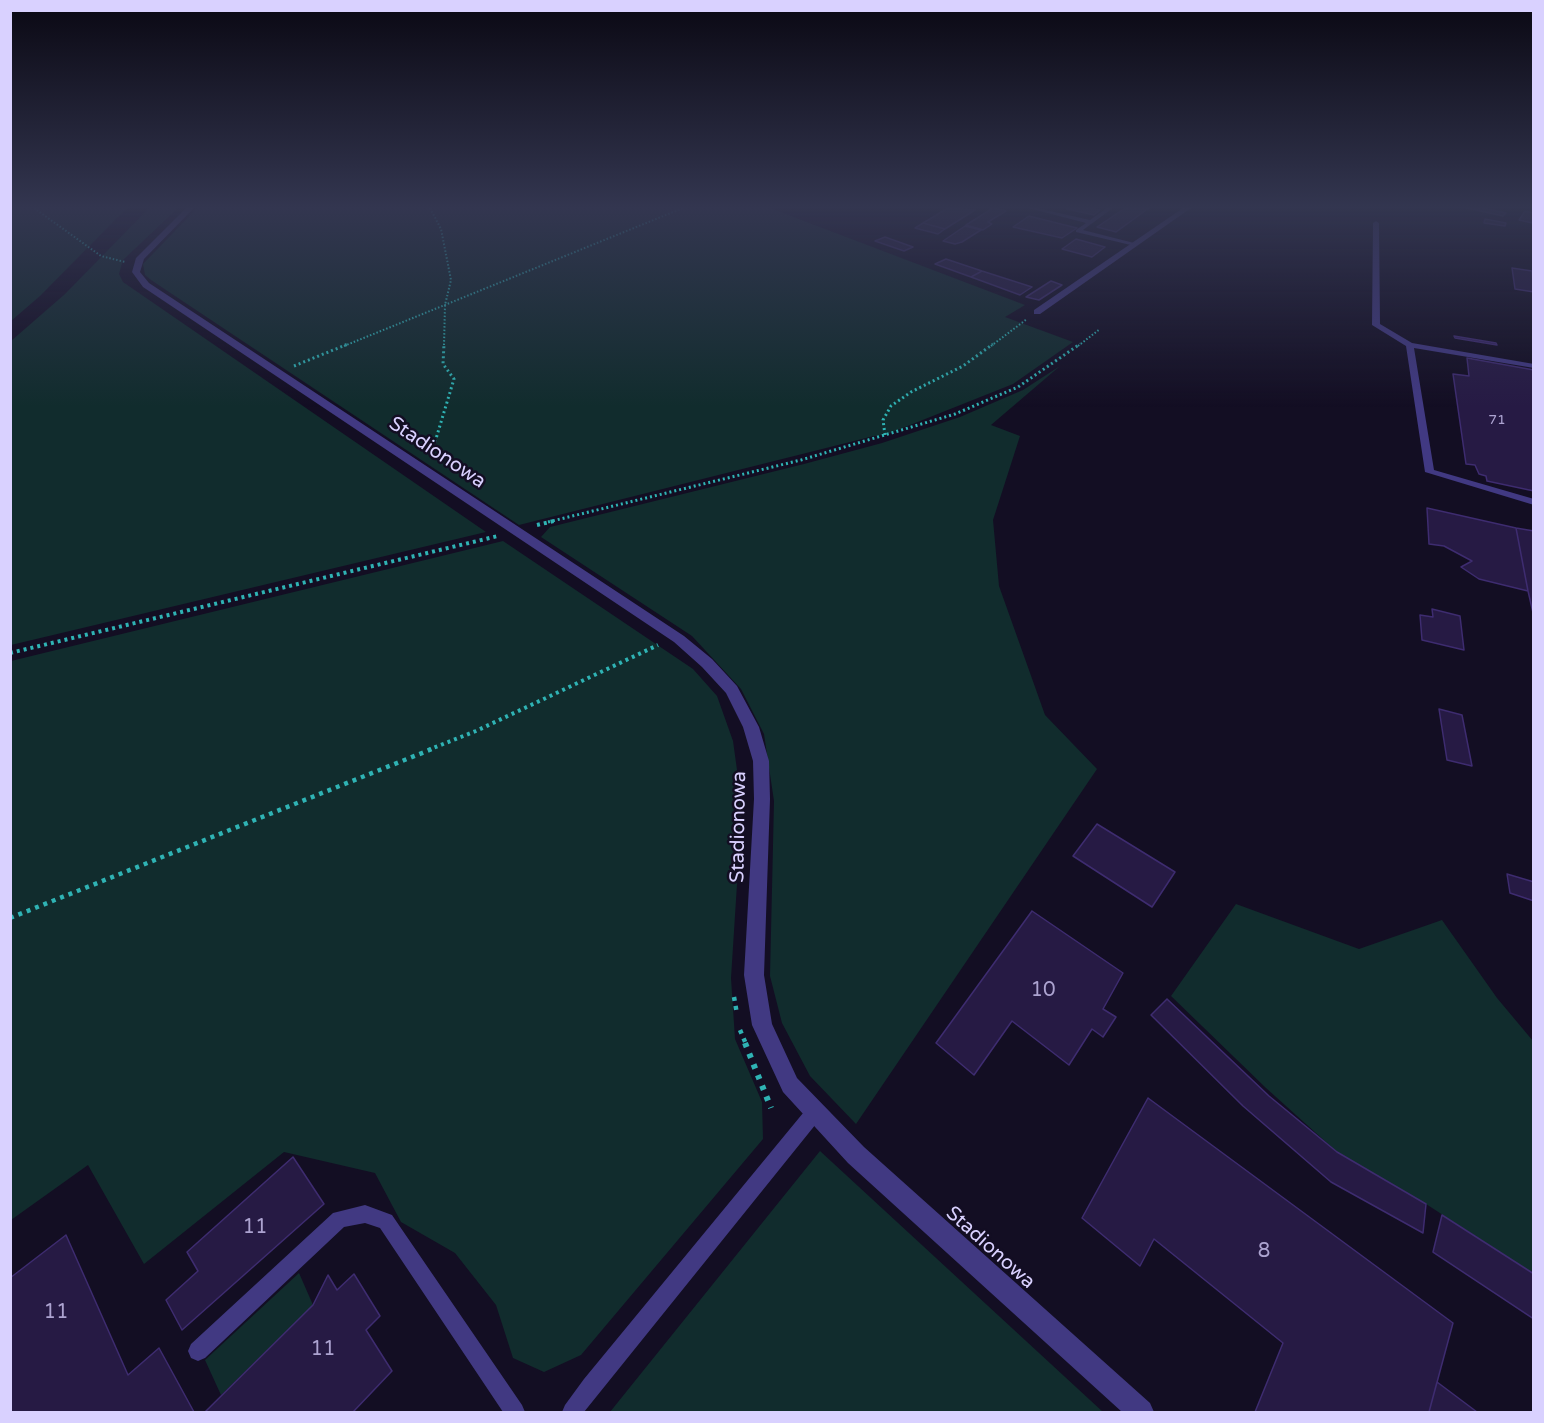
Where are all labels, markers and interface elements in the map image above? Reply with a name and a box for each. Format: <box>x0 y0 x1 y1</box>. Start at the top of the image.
street label: Stadionowa <box>384 412 490 494</box>
house number: 71 <box>1488 412 1506 428</box>
street label: Stadionowa <box>726 771 752 883</box>
house number: 10 <box>1030 979 1056 1003</box>
street label: Stadionowa <box>940 1202 1040 1294</box>
house number: 11 <box>242 1216 268 1240</box>
house number: 8 <box>1258 1240 1270 1264</box>
house number: 11 <box>43 1301 69 1325</box>
house number: 11 <box>310 1338 336 1362</box>

